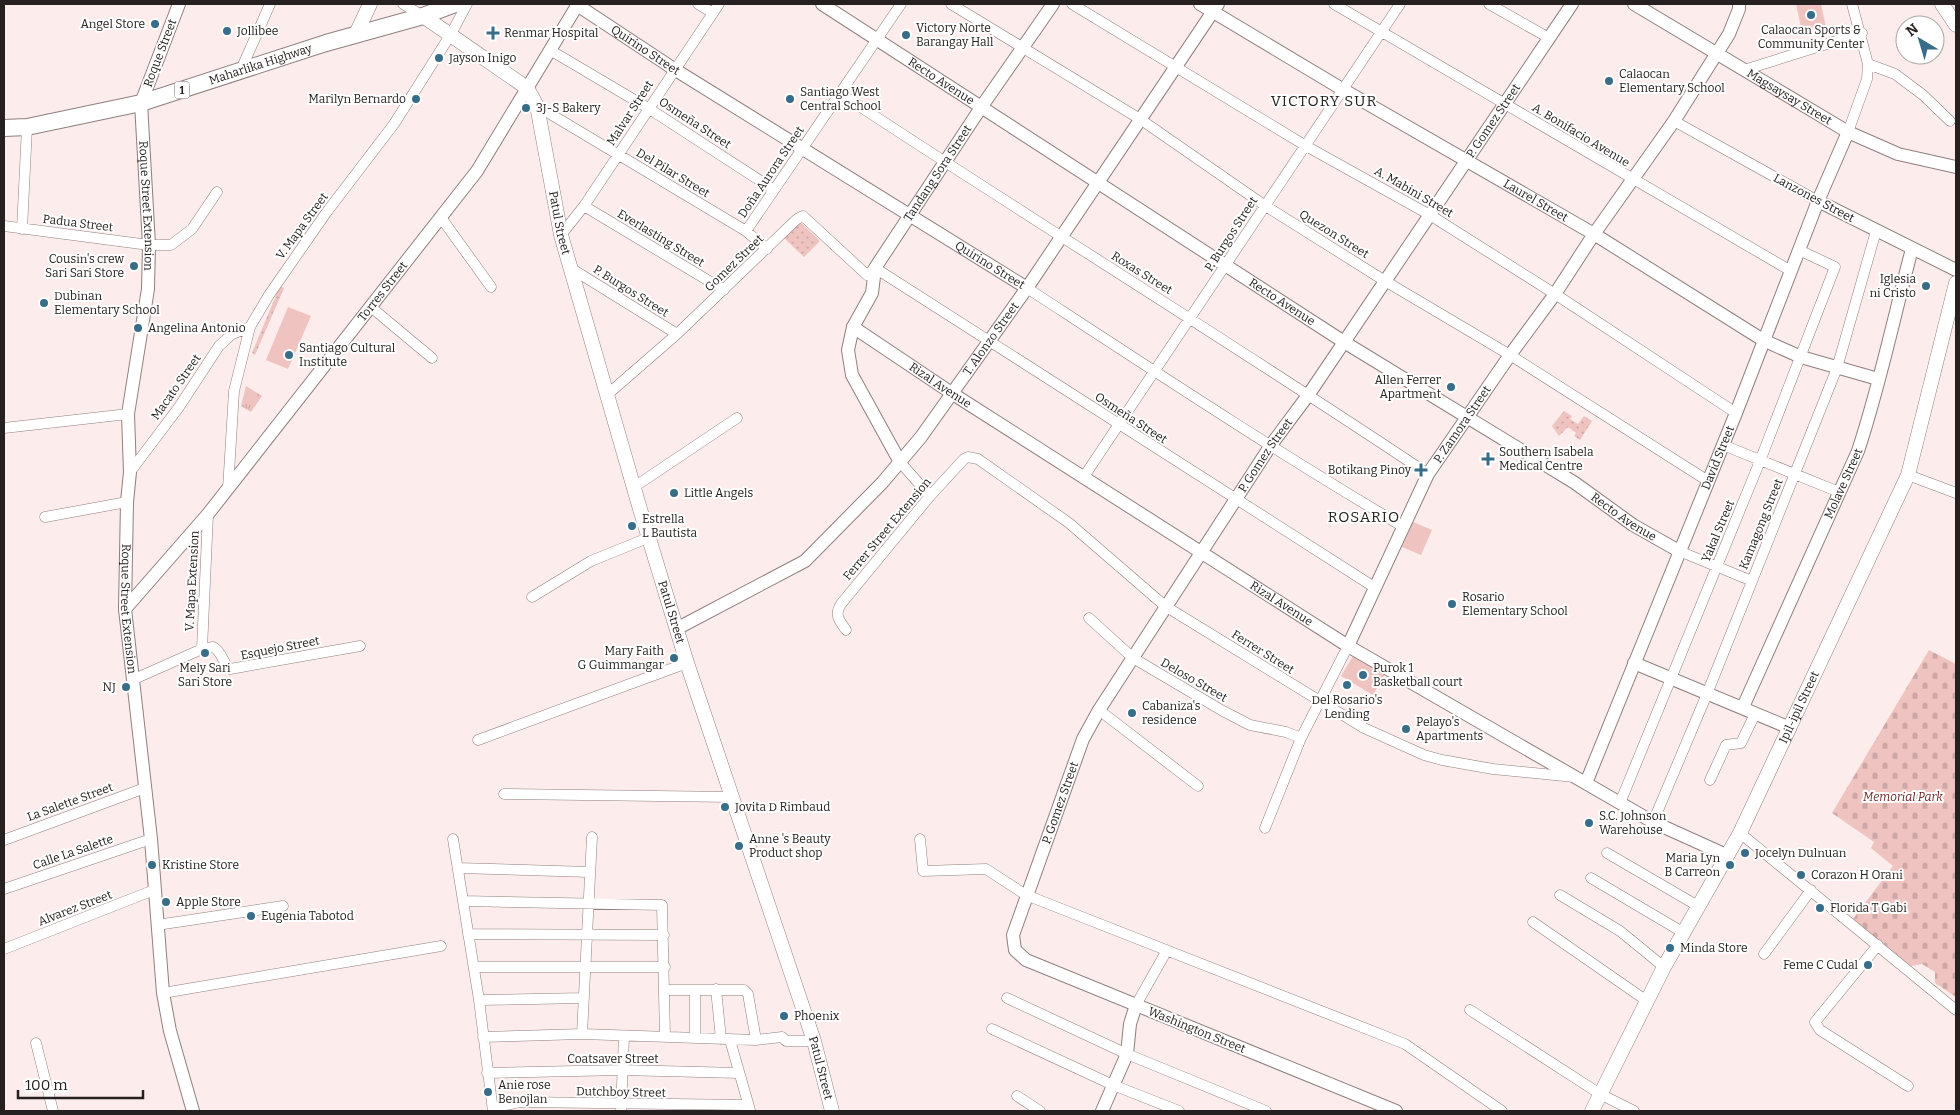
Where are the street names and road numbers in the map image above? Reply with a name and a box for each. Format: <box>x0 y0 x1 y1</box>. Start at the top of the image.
street label: Roque Street <box>141 16 180 89</box>
street label: Quirino Street <box>608 22 683 78</box>
street label: Maharlika Highway <box>207 41 314 88</box>
street label: Recto Avenue <box>905 55 977 108</box>
street label: Magsaysay Street <box>1744 66 1835 128</box>
street label: Malvar Street <box>604 77 657 148</box>
street label: P. Gomez Street <box>1463 80 1524 160</box>
road number: 1 <box>174 82 190 98</box>
street label: Osmeña Street <box>656 95 734 152</box>
street label: A. Bonifacio Avenue <box>1530 100 1632 170</box>
street label: Tandang Sora Street <box>901 122 975 224</box>
street label: Doña Aurora Street <box>735 123 807 220</box>
street label: Roque Street Extension <box>136 140 156 271</box>
street label: Del Pilar Street <box>634 146 713 201</box>
street label: A. Mabini Street <box>1372 164 1456 221</box>
street label: Lanzones Street <box>1771 171 1857 225</box>
street label: Laurel Street <box>1501 176 1571 225</box>
street label: V. Mapa Street <box>273 189 331 262</box>
street label: Patul Street <box>546 190 574 257</box>
street label: P. Burgos Street <box>1202 194 1261 274</box>
street label: Everlasting Street <box>615 207 708 270</box>
street label: Quezon Street <box>1297 207 1372 261</box>
street label: Padua Street <box>42 212 115 234</box>
street label: Gomez Street <box>702 231 767 294</box>
street label: Quirino Street <box>952 238 1028 292</box>
street label: Roxas Street <box>1109 249 1176 298</box>
street label: Torres Street <box>355 258 411 324</box>
street label: P. Burgos Street <box>591 262 672 320</box>
street label: Recto Avenue <box>1246 275 1318 328</box>
street label: T. Alonzo Street <box>960 299 1022 378</box>
street label: Macato Street <box>148 351 204 423</box>
street label: Rizal Avenue <box>906 360 974 411</box>
street label: P. Zamora Street <box>1431 382 1494 466</box>
street label: Osmeña Street <box>1092 390 1170 447</box>
street label: P. Gomez Street <box>1235 415 1296 495</box>
street label: David Street <box>1699 423 1737 492</box>
street label: Molave Street <box>1821 446 1866 521</box>
street label: Ferrer Street Extension <box>840 475 934 583</box>
street label: Kamagong Street <box>1736 476 1786 571</box>
street label: Recto Avenue <box>1588 490 1659 544</box>
street label: Yakal Street <box>1699 497 1738 564</box>
street label: V. Mapa Extension <box>182 530 202 632</box>
street label: Roque Street Extension <box>118 544 139 675</box>
street label: Rizal Avenue <box>1247 578 1316 629</box>
street label: Patul Street <box>655 579 688 646</box>
street label: Ferrer Street <box>1229 627 1297 677</box>
street label: Esquejo Street <box>239 633 321 663</box>
street label: Deloso Street <box>1158 655 1230 705</box>
street label: Ipil-ipil Street <box>1776 668 1822 746</box>
street label: P. Gomez Street <box>1039 759 1082 846</box>
street label: La Salette Street <box>25 780 115 824</box>
street label: Calle La Salette <box>31 832 115 872</box>
street label: Alvarez Street <box>36 887 114 928</box>
street label: Washington Street <box>1146 1004 1248 1056</box>
street label: Patul Street <box>806 1034 836 1102</box>
street label: Coatsaver Street <box>567 1052 659 1066</box>
street label: Dutchboy Street <box>576 1084 667 1100</box>

